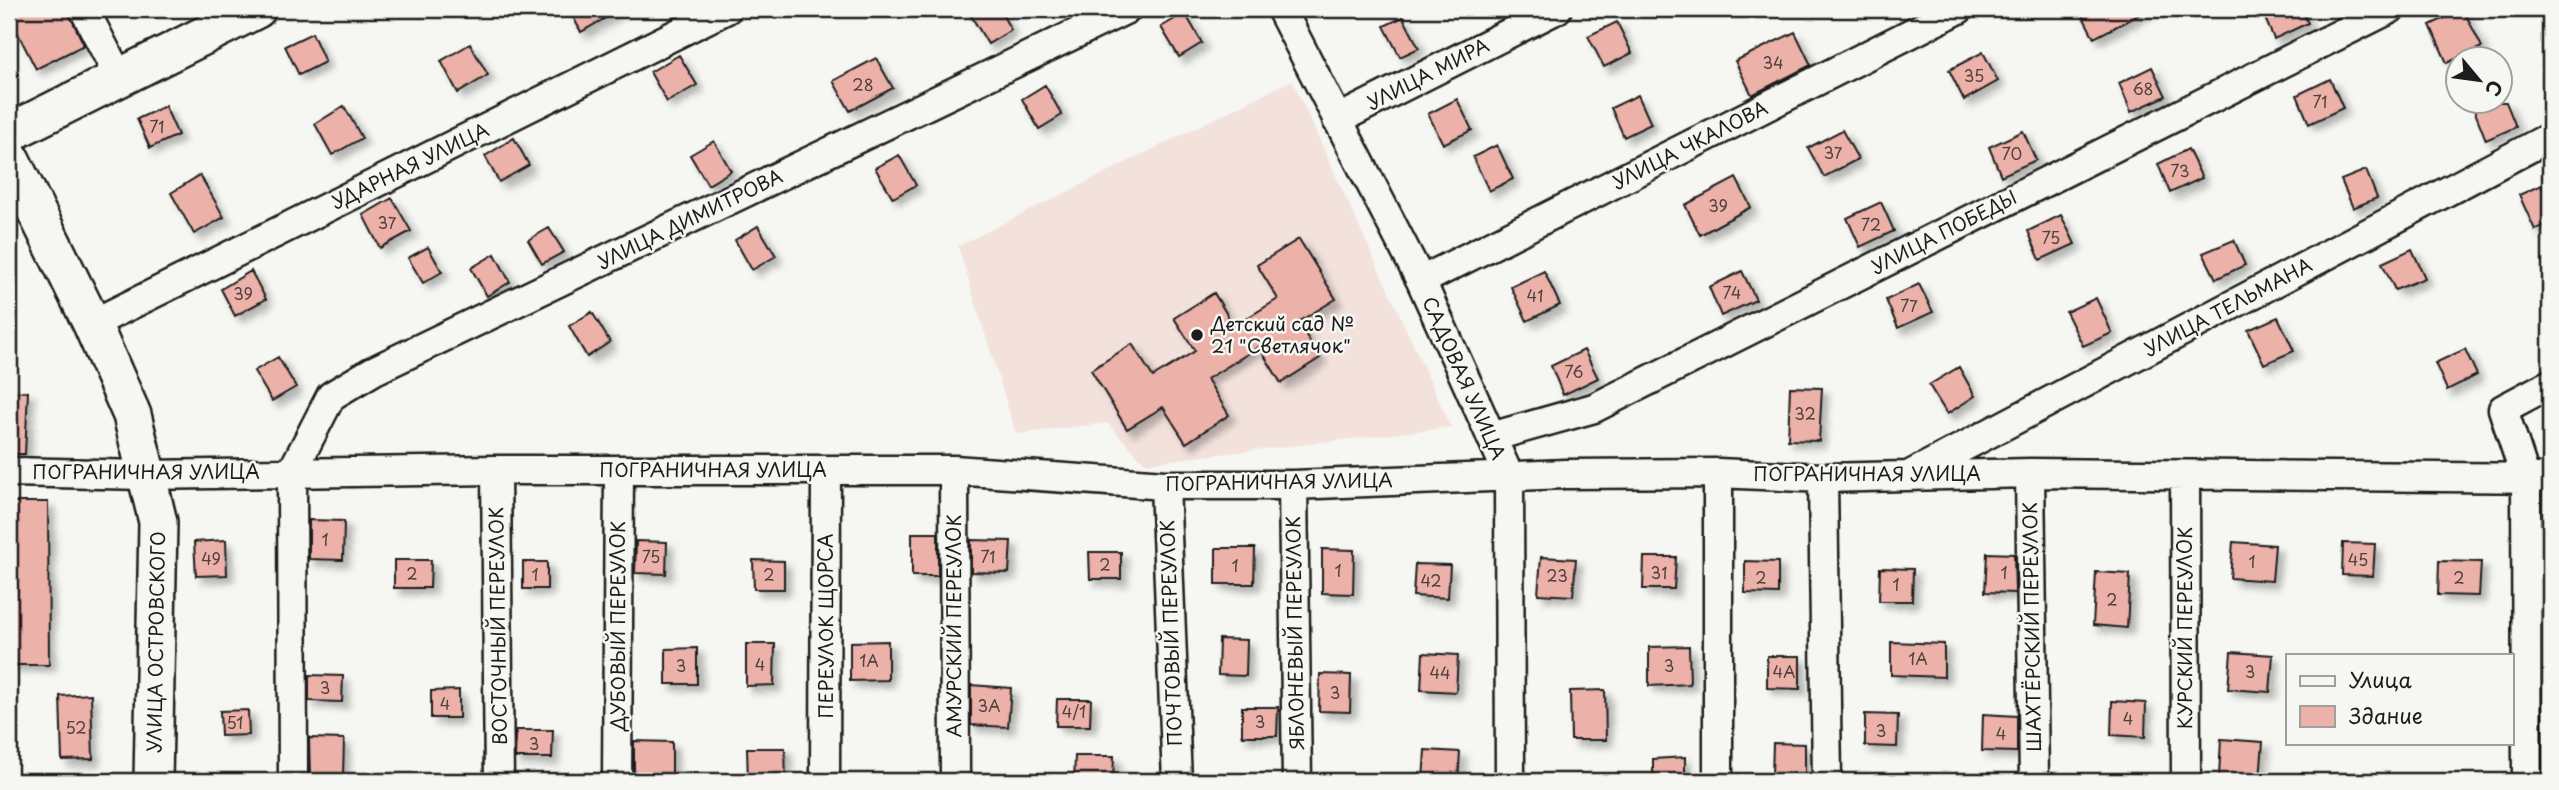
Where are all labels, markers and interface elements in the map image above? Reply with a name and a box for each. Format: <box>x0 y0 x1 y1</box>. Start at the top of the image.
street label: УЛИЦА МИРА <box>1362 30 1493 116</box>
north arrow <box>2444 46 2514 116</box>
house number: 34 <box>1762 50 1784 74</box>
house number: 35 <box>1964 63 1984 87</box>
house number: 28 <box>852 72 874 96</box>
house number: 68 <box>2132 76 2154 100</box>
text: С <box>2479 76 2510 102</box>
house number: 71 <box>2313 89 2328 113</box>
street label: УЛИЦА ЧКАЛОВА <box>1607 93 1772 195</box>
house number: 71 <box>150 114 165 138</box>
street label: УДАРНАЯ УЛИЦА <box>326 115 493 215</box>
house number: 37 <box>1824 140 1843 164</box>
house number: 70 <box>2002 141 2022 165</box>
house number: 73 <box>2170 158 2190 182</box>
street label: УЛИЦА ДИМИТРОВА <box>592 161 787 275</box>
street label: УЛИЦА ПОБЕДЫ <box>1866 182 2021 280</box>
house number: 39 <box>1708 193 1728 217</box>
house number: 37 <box>378 210 397 234</box>
house number: 72 <box>1861 212 1881 236</box>
house number: 75 <box>2042 225 2060 249</box>
street label: УЛИЦА ТЕЛЬМАНА <box>2139 250 2317 362</box>
house number: 74 <box>1723 280 1741 304</box>
house number: 39 <box>233 281 253 305</box>
house number: 41 <box>1527 283 1543 307</box>
street label: САДОВАЯ УЛИЦА <box>1416 291 1514 464</box>
house number: 77 <box>1900 293 1918 317</box>
place label: Детский сад № 21 "Светлячок" <box>1210 309 1354 359</box>
marker: Детский сад № 21 "Светлячок" <box>1189 327 1205 343</box>
house number: 76 <box>1564 359 1584 383</box>
house number: 32 <box>1794 401 1816 425</box>
street label: ПОГРАНИЧНАЯ УЛИЦА <box>599 455 827 483</box>
street label: ПОГРАНИЧНАЯ УЛИЦА <box>32 457 260 485</box>
street label: ПОГРАНИЧНАЯ УЛИЦА <box>1753 459 1981 487</box>
street label: ПОГРАНИЧНАЯ УЛИЦА <box>1165 465 1393 497</box>
street label: ШАХТЁРСКИЙ ПЕРЕУЛОК <box>2015 502 2047 752</box>
street label: ВОСТОЧНЫЙ ПЕРЕУЛОК <box>481 507 513 745</box>
street label: АМУРСКИЙ ПЕРЕУЛОК <box>939 514 967 738</box>
street label: ЯБЛОНЕВЫЙ ПЕРЕУЛОК <box>1278 516 1310 750</box>
street label: ПОЧТОВЫЙ ПЕРЕУЛОК <box>1152 520 1188 747</box>
street label: ДУБОВЫЙ ПЕРЕУЛОК <box>603 521 631 732</box>
house number: 1 <box>321 527 329 551</box>
street label: КУРСКИЙ ПЕРЕУЛОК <box>2170 527 2198 729</box>
street label: УЛИЦА ОСТРОВСКОГО <box>139 531 171 753</box>
street label: ПЕРЕУЛОК ЩОРСА <box>811 534 839 718</box>
house number: 75 <box>642 544 660 568</box>
house number: 71 <box>981 544 996 568</box>
house number: 49 <box>201 546 221 570</box>
house number: 45 <box>2348 547 2368 571</box>
house number: 1 <box>2248 549 2256 573</box>
house number: 2 <box>1099 552 1111 576</box>
house number: 1 <box>1231 553 1239 577</box>
house number: 1 <box>1334 558 1342 582</box>
house number: 31 <box>1651 560 1667 584</box>
house number: 1 <box>2000 560 2008 584</box>
house number: 2 <box>406 561 418 585</box>
house number: 1 <box>531 562 539 586</box>
house number: 2 <box>763 562 775 586</box>
house number: 23 <box>1546 563 1568 587</box>
house number: 2 <box>1755 565 1767 589</box>
house number: 2 <box>2453 565 2465 589</box>
house number: 42 <box>1420 568 1442 592</box>
house number: 1 <box>1892 572 1900 596</box>
house number: 2 <box>2106 587 2118 611</box>
house number: 1А <box>1908 646 1928 670</box>
house number: 1А <box>859 648 879 672</box>
house number: 4 <box>755 652 765 676</box>
house number: 3 <box>676 653 686 677</box>
house number: 3 <box>1664 653 1674 677</box>
legend <box>2286 654 2514 744</box>
house number: 4А <box>1773 659 1795 683</box>
house number: 3 <box>2245 659 2255 683</box>
house number: 44 <box>1429 660 1451 684</box>
text: Улица <box>2349 663 2412 695</box>
house number: 3 <box>320 675 330 699</box>
house number: 3 <box>1330 680 1340 704</box>
house number: 4 <box>440 691 450 715</box>
house number: 3А <box>978 693 1000 717</box>
house number: 4/1 <box>1062 699 1086 723</box>
text: Здание <box>2349 699 2423 731</box>
house number: 4 <box>2123 706 2133 730</box>
house number: 3 <box>1255 709 1265 733</box>
house number: 51 <box>226 710 244 734</box>
house number: 52 <box>65 715 87 739</box>
house number: 3 <box>1876 718 1886 742</box>
house number: 4 <box>1996 721 2006 745</box>
house number: 3 <box>529 731 539 755</box>

